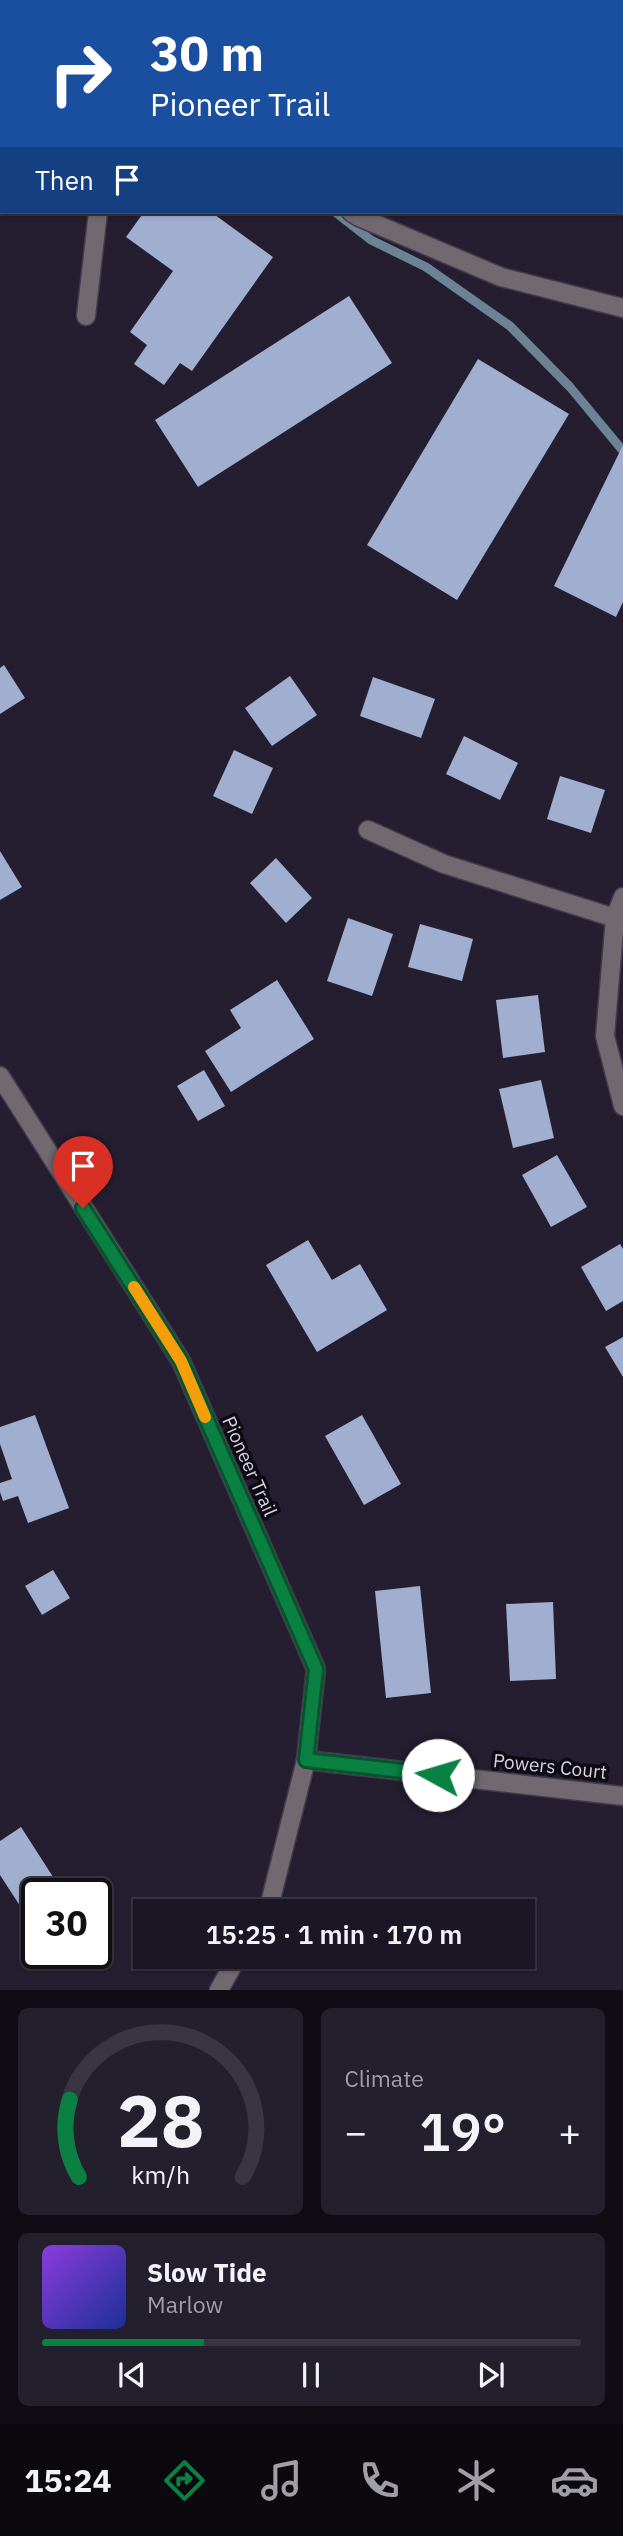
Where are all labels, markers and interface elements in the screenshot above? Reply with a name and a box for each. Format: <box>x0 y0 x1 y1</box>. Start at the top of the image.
text: 30 m <box>150 21 264 84</box>
icon: right <box>35 28 126 119</box>
text: Pioneer Trail <box>150 83 330 125</box>
icon: arrive <box>108 161 146 199</box>
text: Then <box>35 163 94 197</box>
pin <box>53 1136 113 1208</box>
icon: arrive <box>64 1147 102 1185</box>
street label: Pioneer Trail <box>217 1412 283 1520</box>
position arrow <box>401 1738 475 1812</box>
street label: Powers Court <box>492 1748 608 1784</box>
speed limit sign: 30 <box>21 1878 112 1969</box>
text: 15:25 · 1 min · 170 m <box>206 1917 462 1951</box>
text: Climate <box>345 2063 424 2093</box>
text: 28 <box>117 2073 204 2168</box>
text: 19° <box>419 2098 506 2165</box>
text: − <box>345 2107 367 2156</box>
text: + <box>558 2107 581 2156</box>
text: km/h <box>131 2158 190 2191</box>
text: Slow Tide <box>147 2255 267 2289</box>
text: Marlow <box>147 2289 223 2319</box>
icon: previous <box>113 2356 151 2394</box>
icon: pause <box>292 2356 330 2394</box>
icon: next <box>472 2356 510 2394</box>
icon: directions <box>160 2456 209 2505</box>
icon: music <box>257 2456 306 2505</box>
icon: phone <box>355 2456 404 2505</box>
icon: climate <box>452 2456 501 2505</box>
icon: car <box>550 2456 599 2505</box>
text: 15:24 <box>24 2459 112 2501</box>

